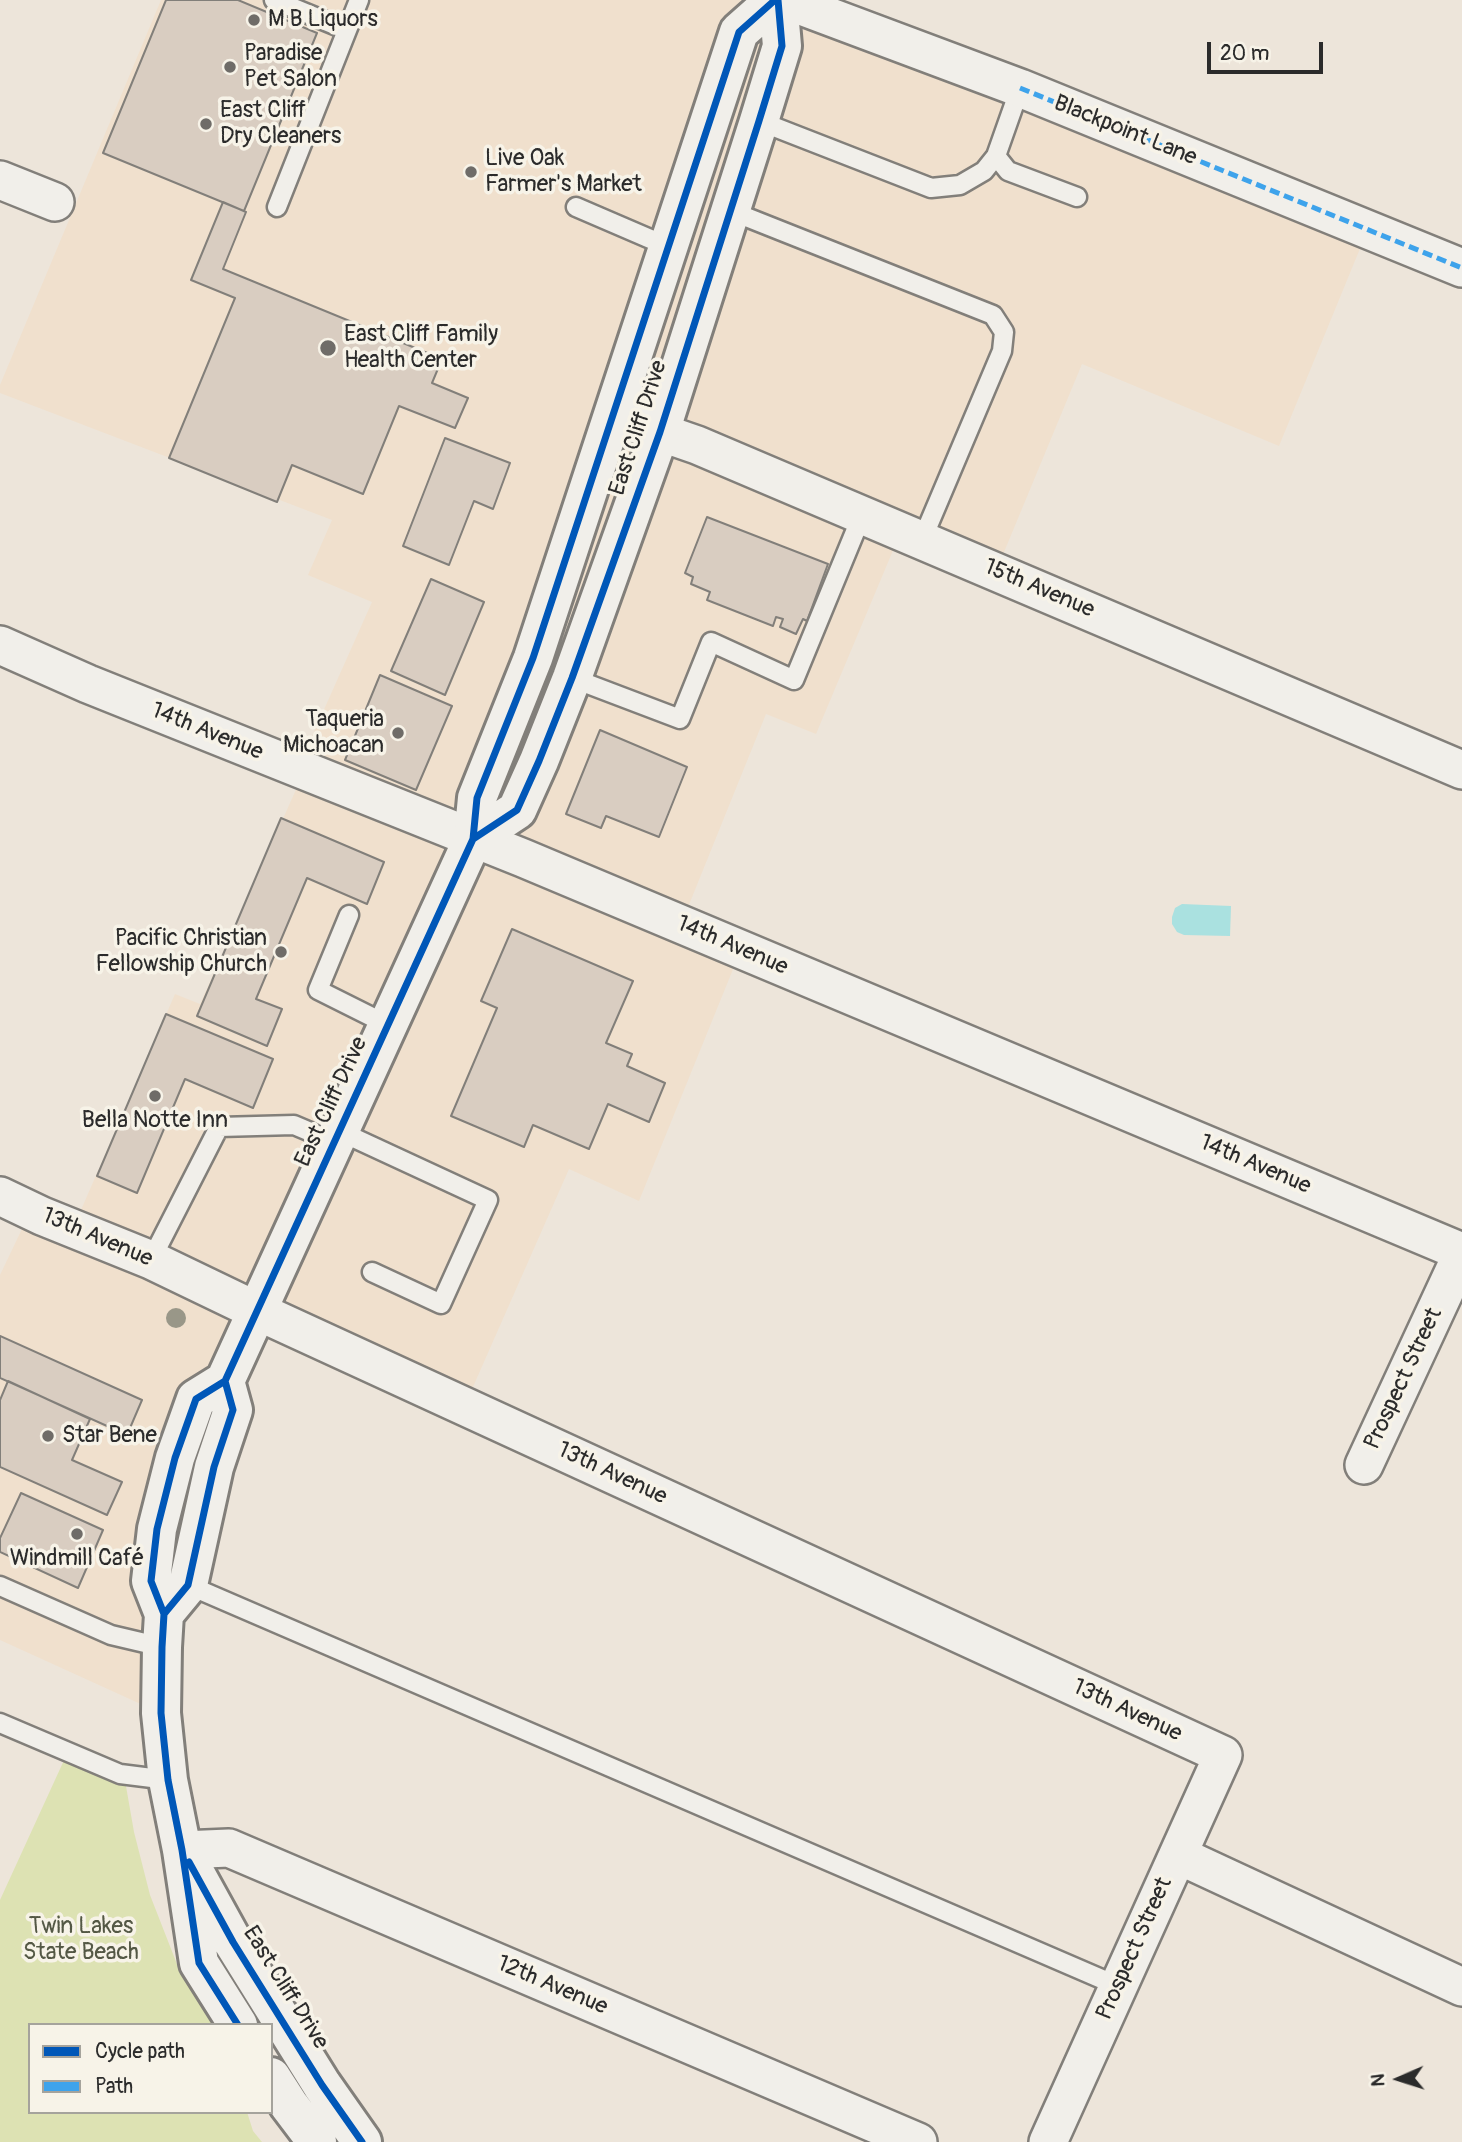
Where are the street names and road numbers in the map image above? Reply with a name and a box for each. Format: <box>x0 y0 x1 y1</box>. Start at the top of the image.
street label: Blackpoint Lane <box>1049 90 1201 172</box>
street label: East Cliff Drive <box>604 357 674 499</box>
street label: 15th Avenue <box>980 553 1098 625</box>
street label: 14th Avenue <box>147 697 267 767</box>
street label: 14th Avenue <box>672 910 792 982</box>
street label: East Cliff Drive <box>290 1033 374 1171</box>
street label: 14th Avenue <box>1195 1129 1315 1201</box>
street label: 13th Avenue <box>37 1202 157 1274</box>
street label: Prospect Street <box>1359 1304 1449 1454</box>
street label: 13th Avenue <box>553 1437 671 1511</box>
street label: 13th Avenue <box>1068 1674 1186 1748</box>
street label: Prospect Street <box>1091 1873 1179 2025</box>
street label: East Cliff Drive <box>236 1921 334 2055</box>
street label: 12th Avenue <box>492 1950 612 2022</box>

